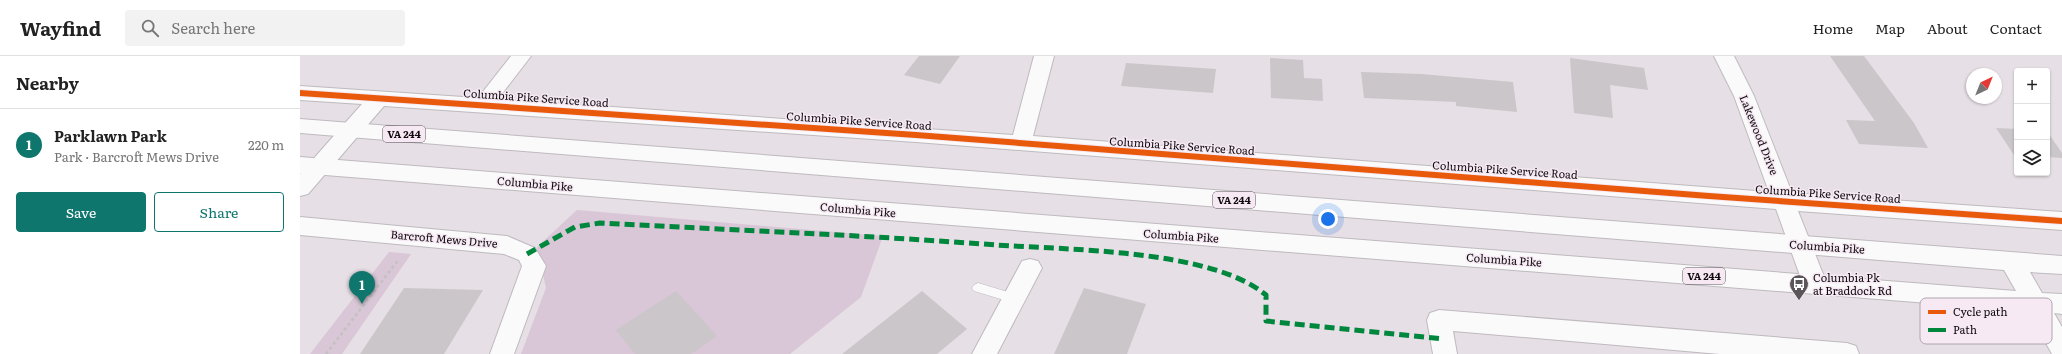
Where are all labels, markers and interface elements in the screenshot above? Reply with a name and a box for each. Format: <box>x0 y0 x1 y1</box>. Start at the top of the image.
search box <box>125 10 405 46</box>
text: Wayfind <box>20 14 101 42</box>
text: Search here <box>171 16 255 39</box>
icon: search <box>139 17 161 39</box>
text: Home <box>1813 18 1853 38</box>
text: Map <box>1875 18 1905 38</box>
text: About <box>1927 18 1968 38</box>
text: Contact <box>1990 18 2042 38</box>
north arrow <box>1966 68 2002 104</box>
map controls <box>2014 68 2050 176</box>
button: + <box>2014 68 2050 104</box>
text: Nearby <box>16 70 79 95</box>
street label: Columbia Pike Service Road <box>463 84 610 110</box>
street label: Lakewood Drive <box>1737 92 1783 177</box>
button: − <box>2014 104 2050 140</box>
street label: Columbia Pike Service Road <box>786 107 933 133</box>
text: Parklawn Park <box>54 124 167 147</box>
road number: VA 244 <box>383 126 425 142</box>
street label: Columbia Pike Service Road <box>1109 132 1256 158</box>
text: 1 <box>26 135 32 154</box>
text: 220 m <box>248 135 284 154</box>
button: layers <box>2014 140 2050 176</box>
text: Park · Barcroft Mews Drive <box>54 147 219 166</box>
street label: Columbia Pike Service Road <box>1432 156 1579 182</box>
street label: Columbia Pike <box>497 172 574 194</box>
street label: Columbia Pike Service Road <box>1755 180 1902 206</box>
button: Save <box>16 192 146 232</box>
button: Share <box>154 192 284 232</box>
road number: VA 244 <box>1213 192 1255 208</box>
street label: Columbia Pike <box>820 198 897 220</box>
your location <box>1318 209 1338 229</box>
street label: Columbia Pike <box>1143 224 1220 246</box>
street label: Barcroft Mews Drive <box>390 225 499 251</box>
street label: Columbia Pike <box>1789 235 1866 257</box>
street label: Columbia Pike <box>1466 248 1543 270</box>
road number: VA 244 <box>1683 268 1725 284</box>
place label: Columbia Pk at Braddock Rd <box>1813 269 1892 298</box>
pin: 1 <box>349 271 375 304</box>
bus stop icon: Columbia Pk at Braddock Rd <box>1788 273 1810 301</box>
legend <box>1920 298 2052 344</box>
text: Cycle path <box>1953 303 2008 319</box>
text: Path <box>1953 321 1977 337</box>

